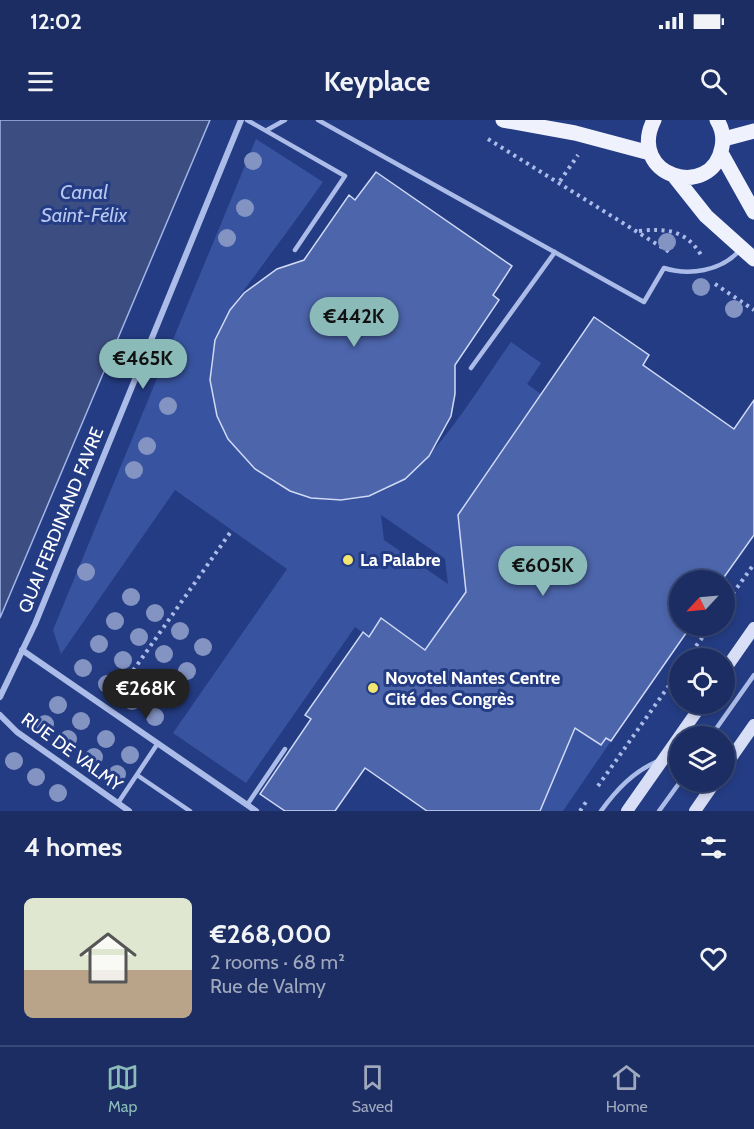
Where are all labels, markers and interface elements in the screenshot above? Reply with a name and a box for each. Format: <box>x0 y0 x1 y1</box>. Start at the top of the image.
text: 12:02 <box>30 8 82 35</box>
icon: menu <box>24 65 57 98</box>
text: Keyplace <box>324 65 430 98</box>
icon: search <box>697 65 730 98</box>
water label: Canal Saint-Félix <box>41 180 128 227</box>
pin: €442K <box>312 297 396 348</box>
text: €442K <box>324 304 384 328</box>
pin: €465K <box>101 339 185 390</box>
text: €465K <box>113 346 173 370</box>
street label: QUAI FERDINAND FAVRE <box>14 424 108 616</box>
pin: €605K <box>501 546 585 597</box>
place label: La Palabre <box>360 549 441 571</box>
marker: La Palabre <box>341 553 355 567</box>
text: €605K <box>512 553 574 577</box>
north arrow <box>669 570 735 636</box>
map controls <box>669 570 735 792</box>
button: locate <box>669 648 735 714</box>
place label: Novotel Nantes Centre Cité des Congrès <box>385 667 560 710</box>
pin: €268K <box>104 669 188 720</box>
text: €268K <box>116 676 176 700</box>
marker: Novotel Nantes Centre Cité des Congrès <box>366 681 380 695</box>
street label: RUE DE VALMY <box>17 708 127 797</box>
button: layers <box>669 726 735 792</box>
text: 4 homes <box>24 831 122 863</box>
icon: filters <box>697 831 730 864</box>
text: €268,000 <box>210 918 332 950</box>
icon: home <box>72 922 144 994</box>
icon: heart <box>697 942 730 975</box>
text: 2 rooms · 68 m² <box>210 950 345 974</box>
text: Rue de Valmy <box>210 974 326 998</box>
tab: Map <box>106 1061 139 1116</box>
tab: Saved <box>352 1061 393 1116</box>
tab: Home <box>606 1061 648 1116</box>

